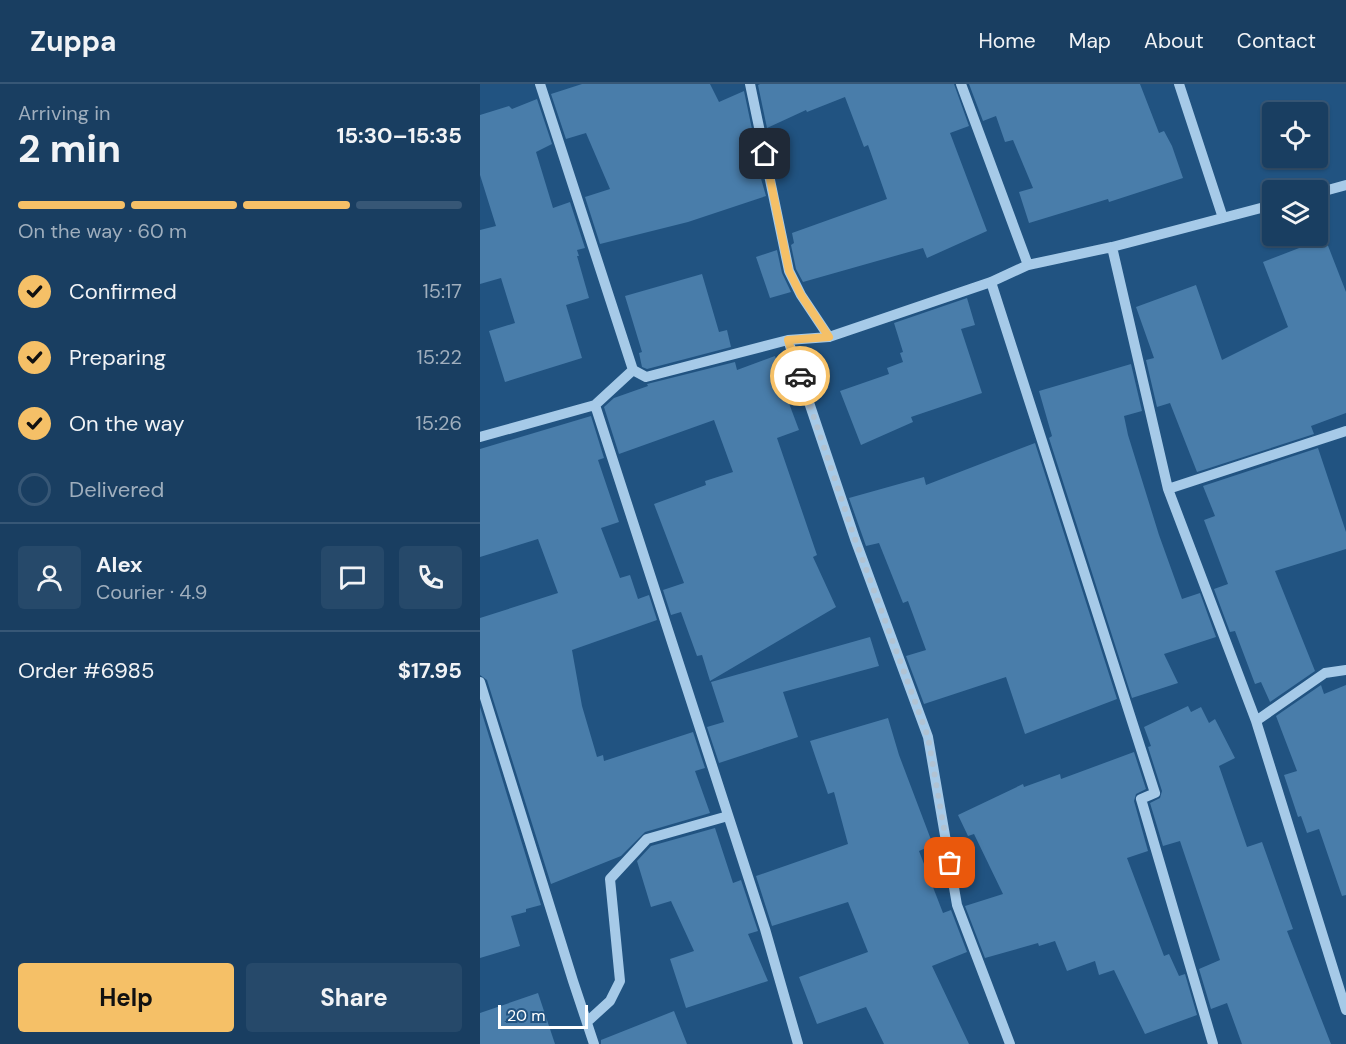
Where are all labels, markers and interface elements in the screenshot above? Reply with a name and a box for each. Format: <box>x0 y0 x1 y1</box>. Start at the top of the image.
text: Zuppa <box>30 23 117 60</box>
text: Home <box>978 27 1036 55</box>
text: Map <box>1069 27 1111 55</box>
text: About <box>1144 27 1204 55</box>
text: Contact <box>1237 27 1316 55</box>
text: Arriving in <box>18 100 110 126</box>
map controls <box>1262 102 1328 246</box>
button: locate <box>1262 102 1328 168</box>
text: 15:30–15:35 <box>336 121 462 150</box>
text: 2 min <box>18 123 121 174</box>
pin <box>739 128 790 179</box>
icon: home <box>748 137 781 170</box>
button: layers <box>1262 180 1328 246</box>
text: On the way · 60 m <box>18 218 187 244</box>
icon: check <box>18 275 51 308</box>
text: Confirmed <box>69 277 177 306</box>
text: 15:17 <box>423 278 462 304</box>
icon: check <box>18 341 51 374</box>
text: Preparing <box>69 343 166 372</box>
text: 15:22 <box>416 344 462 370</box>
courier <box>770 346 830 406</box>
icon: car <box>784 360 817 393</box>
icon: check <box>18 407 51 440</box>
text: On the way <box>69 409 184 438</box>
text: 15:26 <box>415 410 462 436</box>
text: Delivered <box>69 475 164 504</box>
button: person <box>18 546 81 609</box>
button: chat <box>321 546 384 609</box>
button: phone <box>399 546 462 609</box>
text: Alex <box>96 550 143 579</box>
text: Courier · 4.9 <box>96 579 207 605</box>
text: Order #6985 <box>18 656 154 685</box>
text: $17.95 <box>398 656 462 685</box>
pin <box>924 837 975 888</box>
icon: bag <box>933 846 966 879</box>
button: Help <box>18 963 234 1032</box>
button: Share <box>246 963 462 1032</box>
scale bar <box>498 1002 588 1030</box>
text: 20 m <box>507 1005 546 1026</box>

